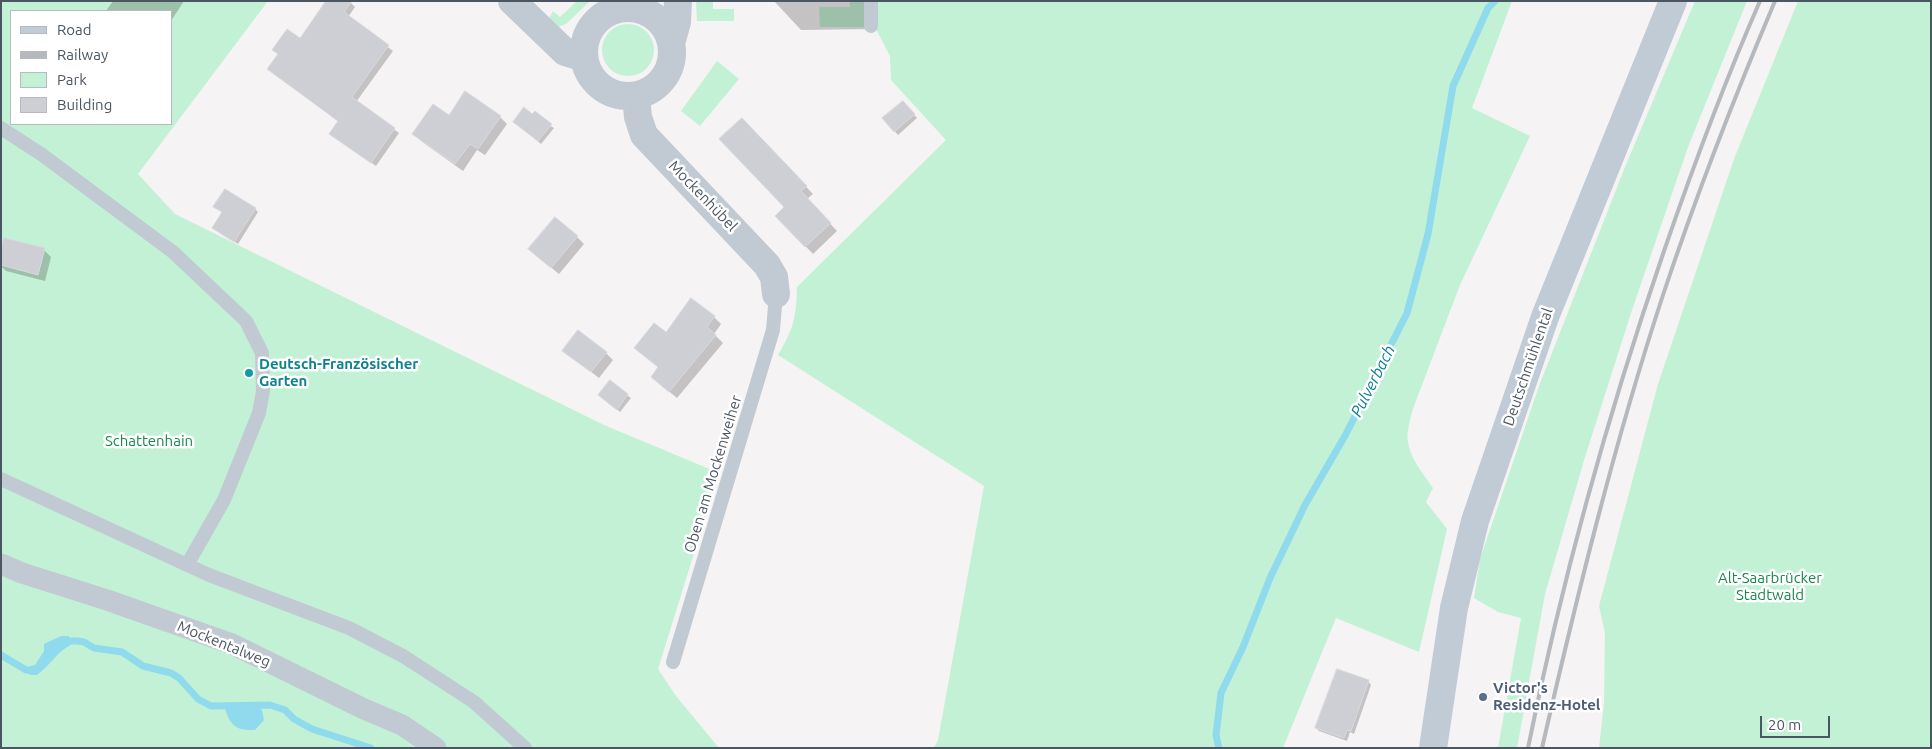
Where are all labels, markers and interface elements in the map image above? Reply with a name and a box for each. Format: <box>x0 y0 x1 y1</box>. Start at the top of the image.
legend <box>10 10 172 125</box>
text: Road <box>57 21 92 38</box>
text: Railway <box>57 46 108 63</box>
text: Park <box>57 71 87 88</box>
text: Building <box>57 96 112 113</box>
street label: Mockenhübel <box>665 157 741 235</box>
street label: Deutschmühlental <box>1499 306 1557 428</box>
water label: Pulverbach <box>1347 342 1399 420</box>
place label: Deutsch-Französischer Garten <box>259 355 418 390</box>
marker: Deutsch-Französischer Garten <box>243 367 255 379</box>
street label: Oben am Mockenweiher <box>680 393 746 555</box>
park label: Schattenhain <box>105 432 193 450</box>
park label: Alt-Saarbrücker Stadtwald <box>1718 569 1822 604</box>
street label: Mockentalweg <box>175 617 273 671</box>
place label: Victor's Residenz-Hotel <box>1493 679 1600 714</box>
marker: Victor's Residenz-Hotel <box>1477 691 1489 703</box>
scale bar <box>1762 706 1832 738</box>
text: 20 m <box>1768 716 1801 733</box>

